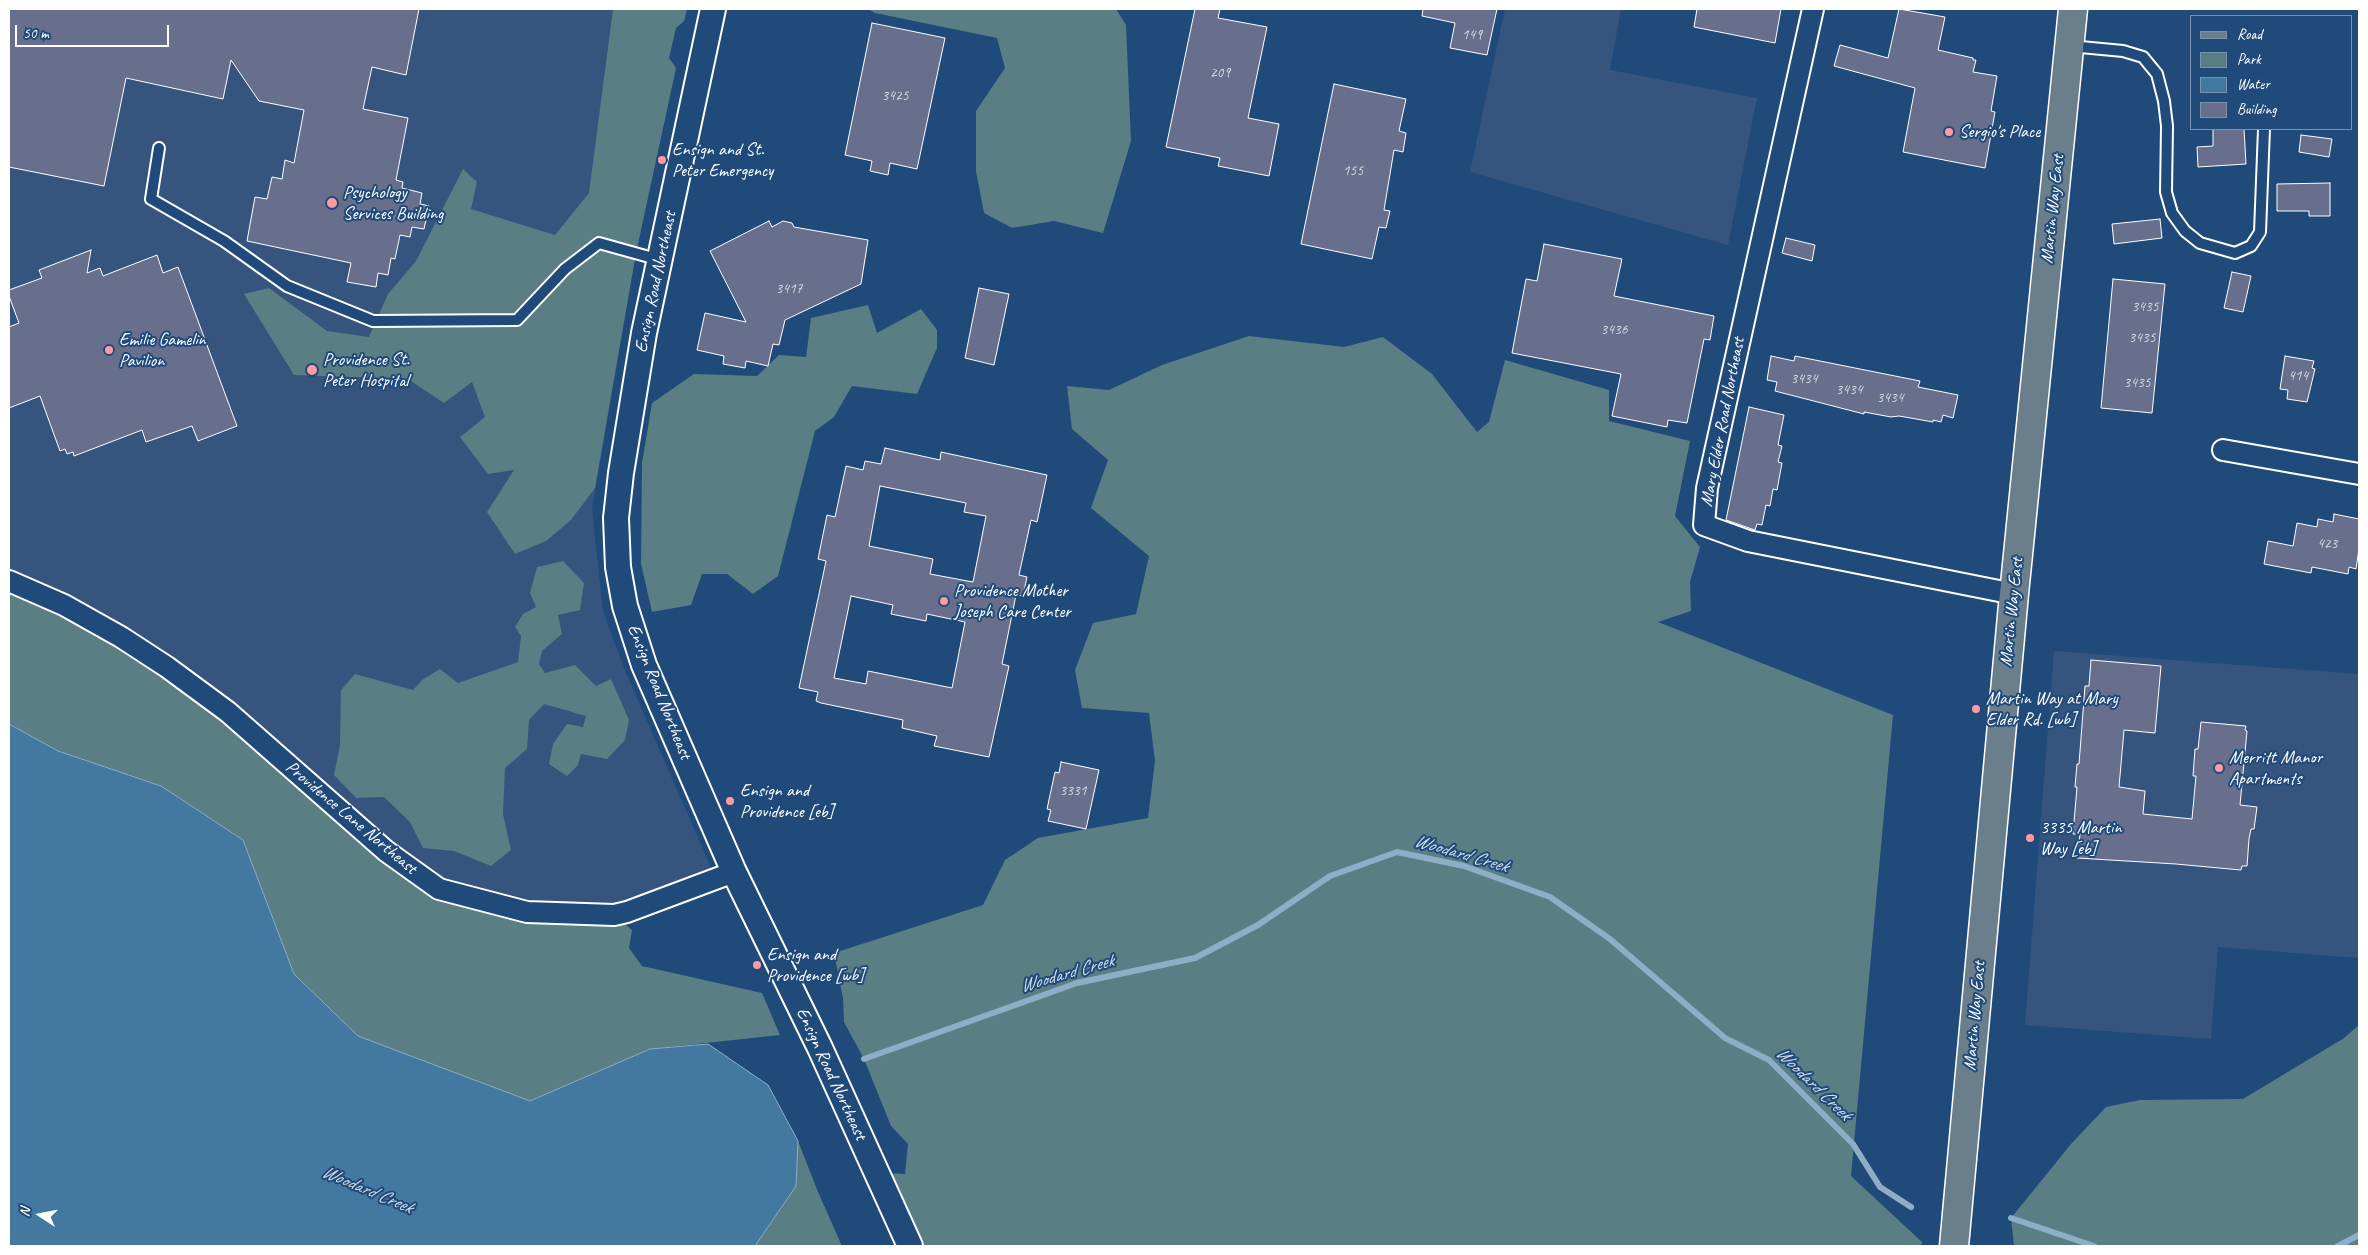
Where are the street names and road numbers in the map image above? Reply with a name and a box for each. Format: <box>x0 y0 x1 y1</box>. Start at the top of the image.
street label: Martin Way East <box>2037 153 2069 265</box>
street label: Ensign Road Northeast <box>631 210 681 354</box>
street label: Mary Elder Road Northeast <box>1696 336 1750 508</box>
street label: Martin Way East <box>1996 556 2028 668</box>
street label: Ensign Road Northeast <box>622 621 696 763</box>
street label: Providence Lane Northeast <box>281 757 421 879</box>
street label: Martin Way East <box>1959 961 1991 1071</box>
street label: Ensign Road Northeast <box>791 1004 871 1144</box>

